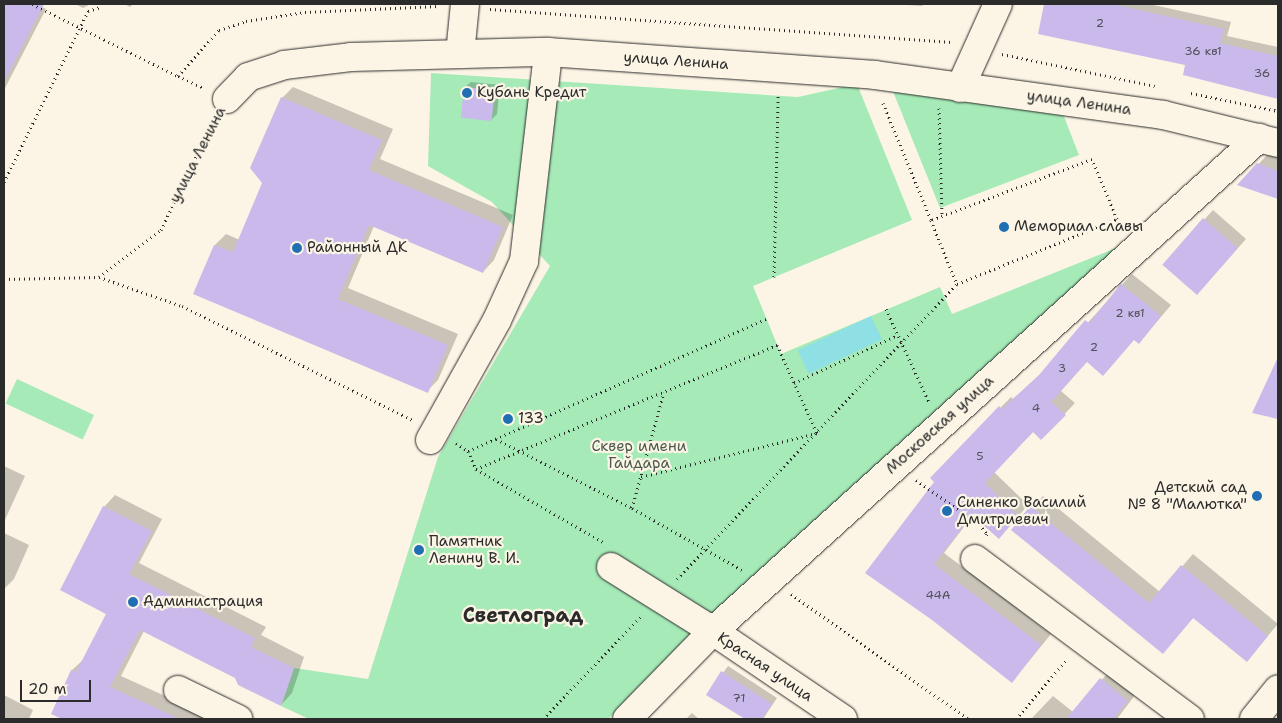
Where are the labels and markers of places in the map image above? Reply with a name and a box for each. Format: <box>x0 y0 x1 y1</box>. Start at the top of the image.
place label: Кубань Кредит <box>477 84 586 102</box>
marker: Кубань Кредит <box>461 87 473 99</box>
place label: Мемориал славы <box>1014 218 1143 236</box>
marker: Мемориал славы <box>998 221 1010 233</box>
place label: Районный ДК <box>307 239 407 257</box>
marker: Районный ДК <box>291 242 303 254</box>
place label: 133 <box>518 410 544 428</box>
marker: 133 <box>502 413 514 425</box>
place label: Детский сад № 8 "Малютка" <box>1127 478 1247 513</box>
marker: Детский сад № 8 "Малютка" <box>1251 490 1263 502</box>
place label: Синенко Василий Дмитриевич <box>957 493 1086 528</box>
marker: Синенко Василий Дмитриевич <box>941 505 953 517</box>
place label: Памятник Ленину В. И. <box>429 532 520 567</box>
marker: Памятник Ленину В. И. <box>413 544 425 556</box>
place label: Администрация <box>143 593 263 611</box>
marker: Администрация <box>127 596 139 608</box>

